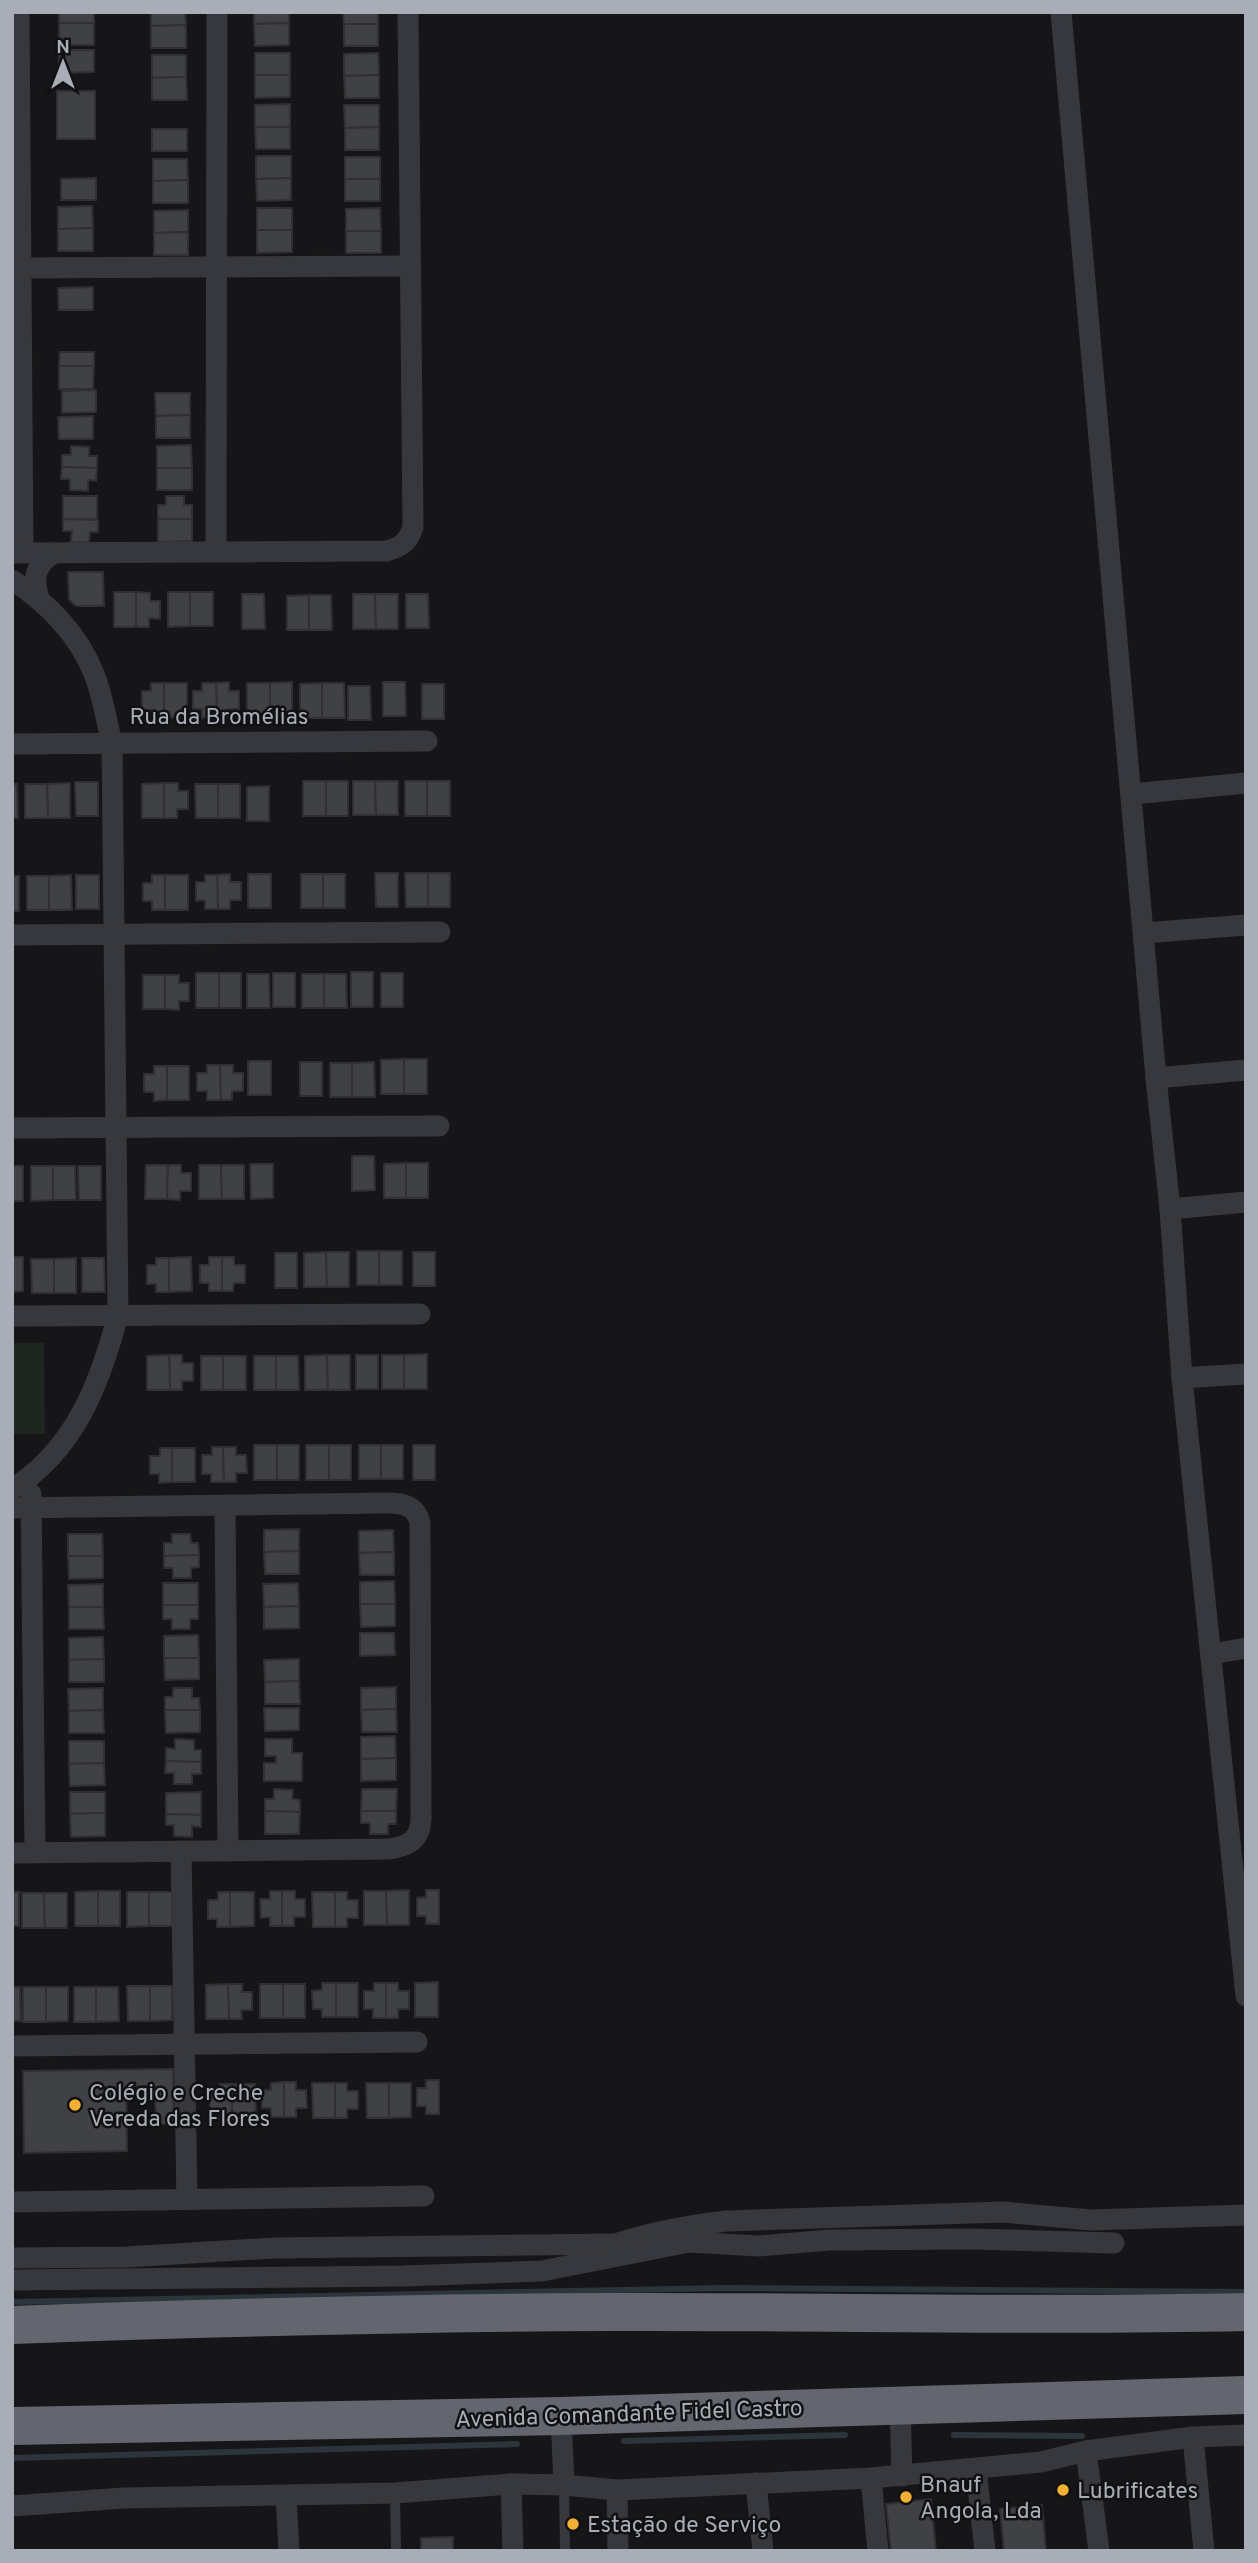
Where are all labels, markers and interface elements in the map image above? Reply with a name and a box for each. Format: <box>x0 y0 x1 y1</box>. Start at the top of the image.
north arrow <box>28 28 98 98</box>
text: N <box>56 36 70 60</box>
street label: Rua da Bromélias <box>129 704 309 733</box>
place label: Colégio e Creche Vereda das Flores <box>89 2080 270 2135</box>
marker: Colégio e Creche Vereda das Flores <box>67 2097 83 2113</box>
street label: Avenida Comandante Fidel Castro <box>455 2395 803 2436</box>
place label: Bnauf Angola, Lda <box>920 2472 1042 2527</box>
place label: Lubrificates <box>1077 2478 1198 2507</box>
marker: Lubrificates <box>1055 2482 1071 2498</box>
marker: Bnauf Angola, Lda <box>898 2489 914 2505</box>
place label: Estação de Serviço <box>587 2512 781 2541</box>
marker: Estação de Serviço <box>565 2516 581 2532</box>

